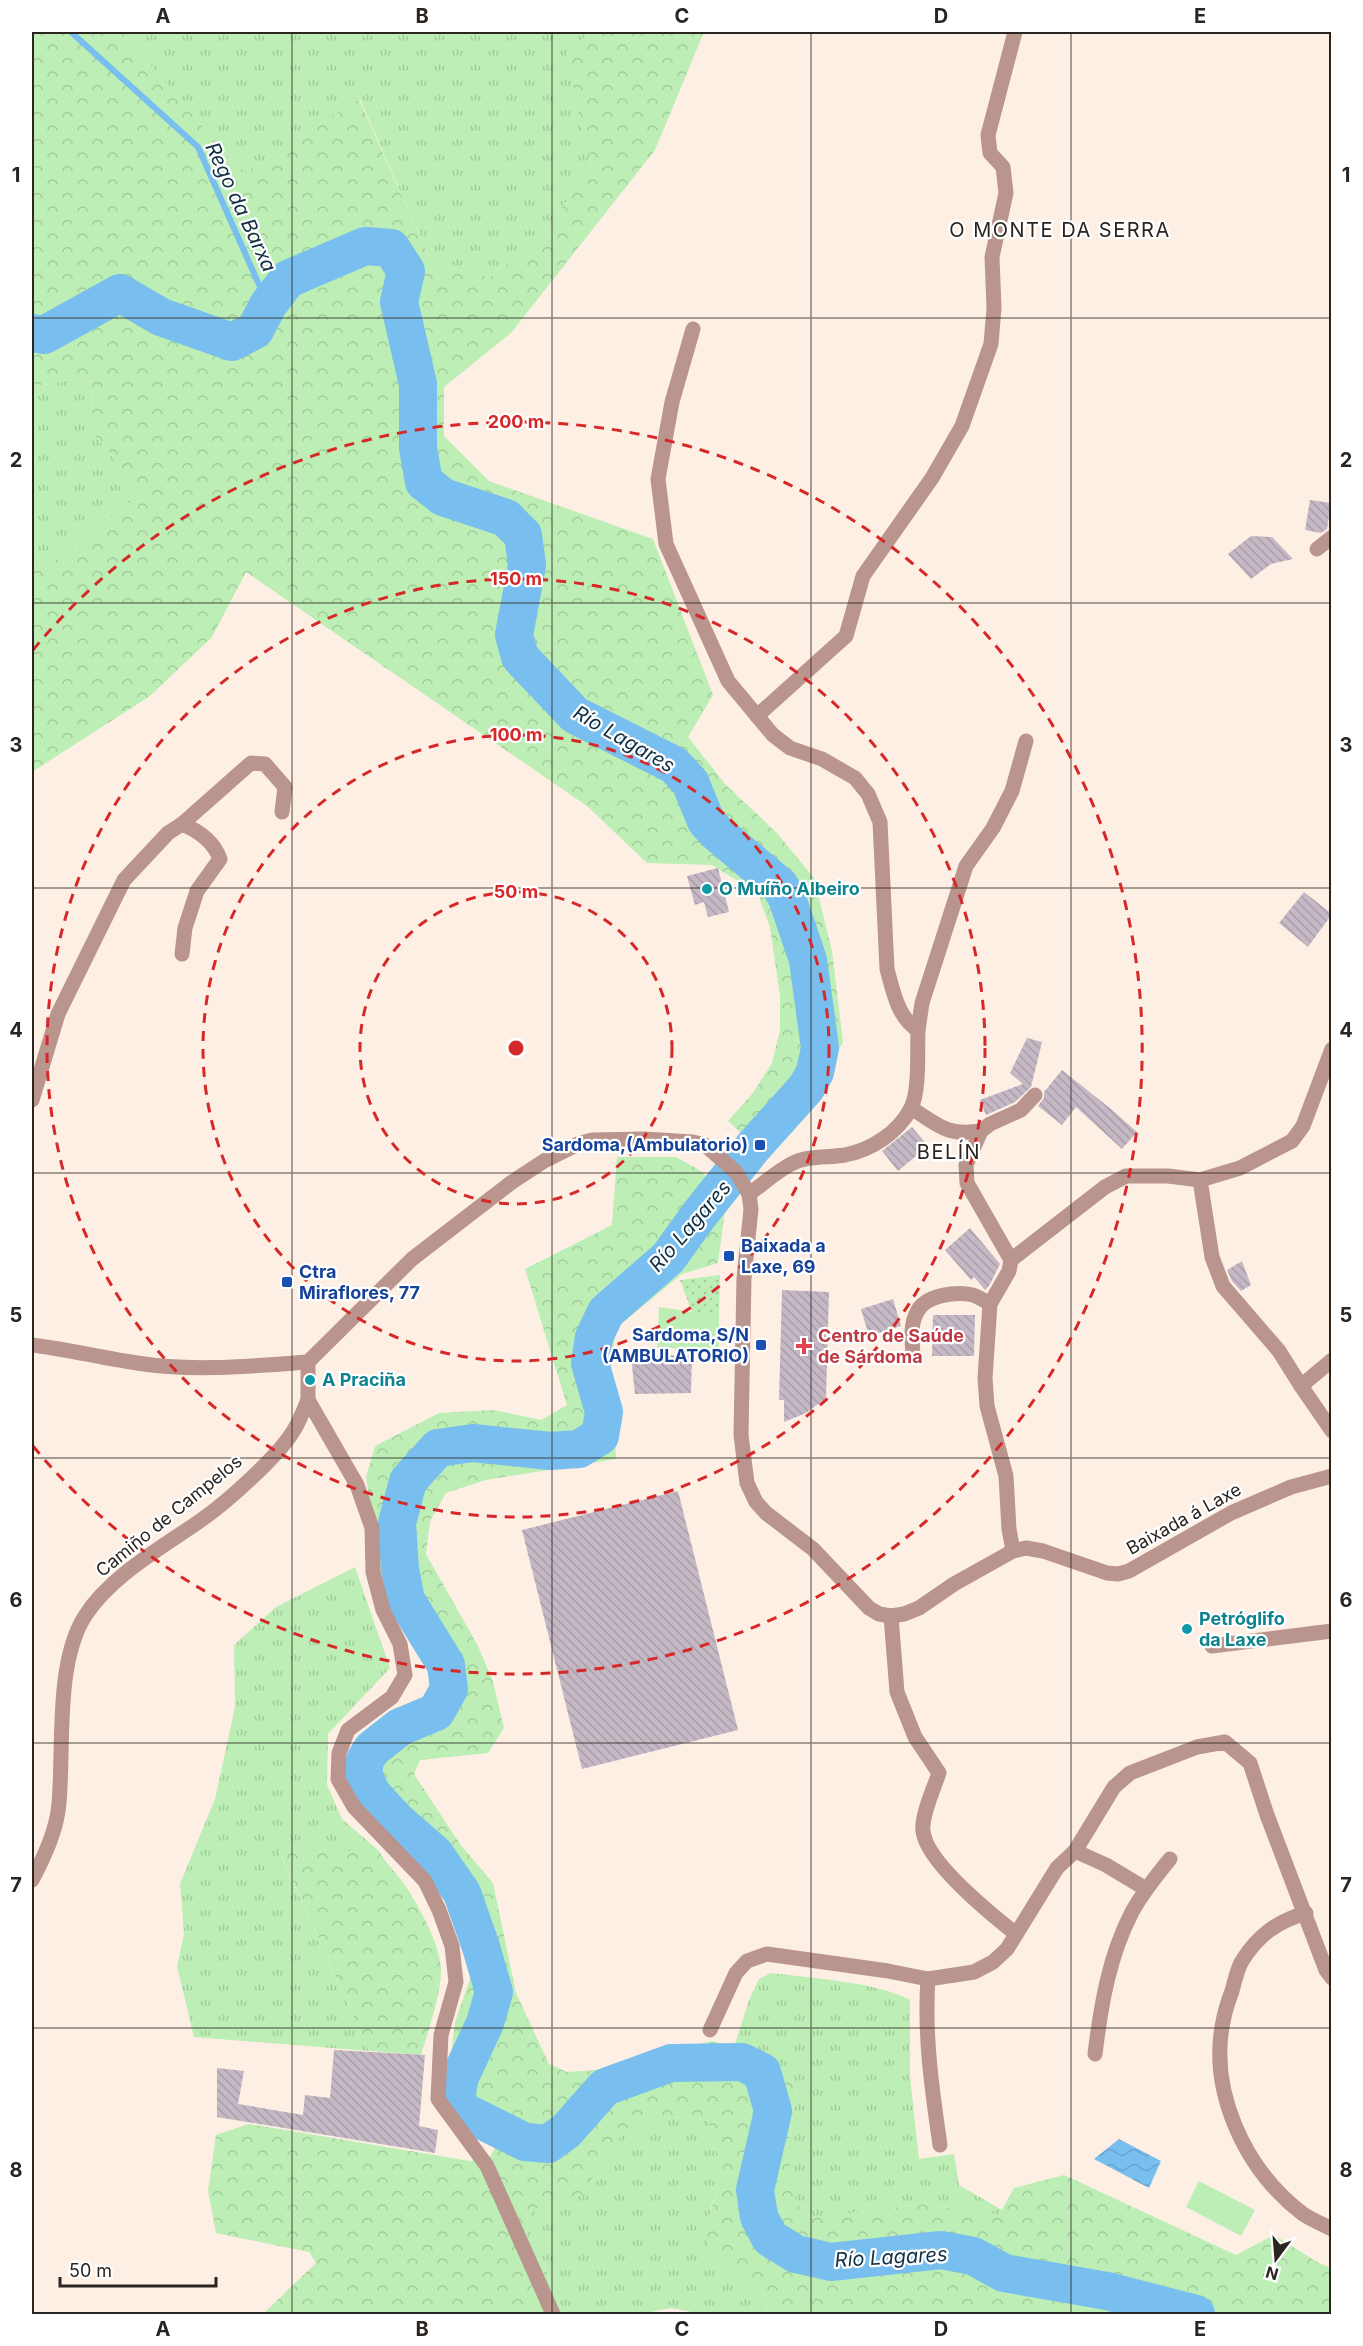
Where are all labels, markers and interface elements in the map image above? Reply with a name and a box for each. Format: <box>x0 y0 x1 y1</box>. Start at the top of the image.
text: A <box>156 4 171 28</box>
text: B <box>415 4 429 28</box>
text: C <box>675 4 689 28</box>
text: D <box>934 4 948 28</box>
text: E <box>1194 4 1206 28</box>
water label: Rego da Barxa <box>201 138 281 276</box>
text: 1 <box>12 163 20 187</box>
text: 1 <box>1342 163 1350 187</box>
district label: O MONTE DA SERRA <box>949 218 1171 242</box>
text: 200 m <box>488 411 544 432</box>
text: 2 <box>10 448 22 472</box>
text: 2 <box>1340 448 1352 472</box>
text: 150 m <box>490 568 542 589</box>
water label: Río Lagares <box>569 700 679 778</box>
text: 100 m <box>490 724 542 745</box>
text: 3 <box>10 733 22 757</box>
text: 3 <box>1340 733 1352 757</box>
place label: O Muíño Albeiro <box>719 878 860 899</box>
text: 50 m <box>494 881 538 902</box>
marker: O Muíño Albeiro <box>700 882 714 896</box>
text: 4 <box>9 1018 23 1042</box>
text: 4 <box>1339 1018 1353 1042</box>
centre of rings <box>506 1038 526 1058</box>
place label: Sardoma,(Ambulatorio) <box>542 1134 748 1155</box>
marker: Sardoma,(Ambulatorio) <box>753 1138 767 1152</box>
district label: BELÍN <box>917 1139 981 1164</box>
water label: Río Lagares <box>644 1176 736 1276</box>
place label: Baixada a Laxe, 69 <box>741 1235 826 1277</box>
marker: Baixada a Laxe, 69 <box>722 1249 736 1263</box>
place label: Ctra Miraflores, 77 <box>299 1261 420 1303</box>
marker: Ctra Miraflores, 77 <box>280 1275 294 1289</box>
text: 5 <box>10 1303 22 1327</box>
text: 5 <box>1340 1303 1352 1327</box>
place label: Sardoma,S/N (AMBULATORIO) <box>602 1324 749 1366</box>
place label: Centro de Saúde de Sárdoma <box>818 1325 964 1367</box>
marker: Centro de Saúde de Sárdoma <box>795 1337 813 1355</box>
marker: Sardoma,S/N (AMBULATORIO) <box>754 1338 768 1352</box>
place label: A Praciña <box>322 1369 406 1390</box>
marker: A Praciña <box>303 1373 317 1387</box>
street label: Camiño de Campelos <box>91 1450 246 1581</box>
street label: Baixada á Laxe <box>1123 1478 1245 1559</box>
text: 6 <box>10 1588 23 1612</box>
text: 6 <box>1340 1588 1353 1612</box>
place label: Petróglifo da Laxe <box>1199 1608 1285 1650</box>
marker: Petróglifo da Laxe <box>1180 1622 1194 1636</box>
text: 7 <box>10 1873 22 1897</box>
text: 7 <box>1340 1873 1352 1897</box>
text: 8 <box>9 2158 23 2182</box>
text: 8 <box>1339 2158 1353 2182</box>
north arrow <box>1246 2229 1306 2289</box>
water label: Río Lagares <box>834 2242 948 2272</box>
scale bar <box>60 2250 216 2288</box>
text: 50 m <box>69 2260 112 2281</box>
text: N <box>1263 2262 1280 2285</box>
text: A <box>156 2317 171 2341</box>
text: B <box>415 2317 429 2341</box>
text: C <box>675 2317 689 2341</box>
text: D <box>934 2317 948 2341</box>
text: E <box>1194 2317 1206 2341</box>

